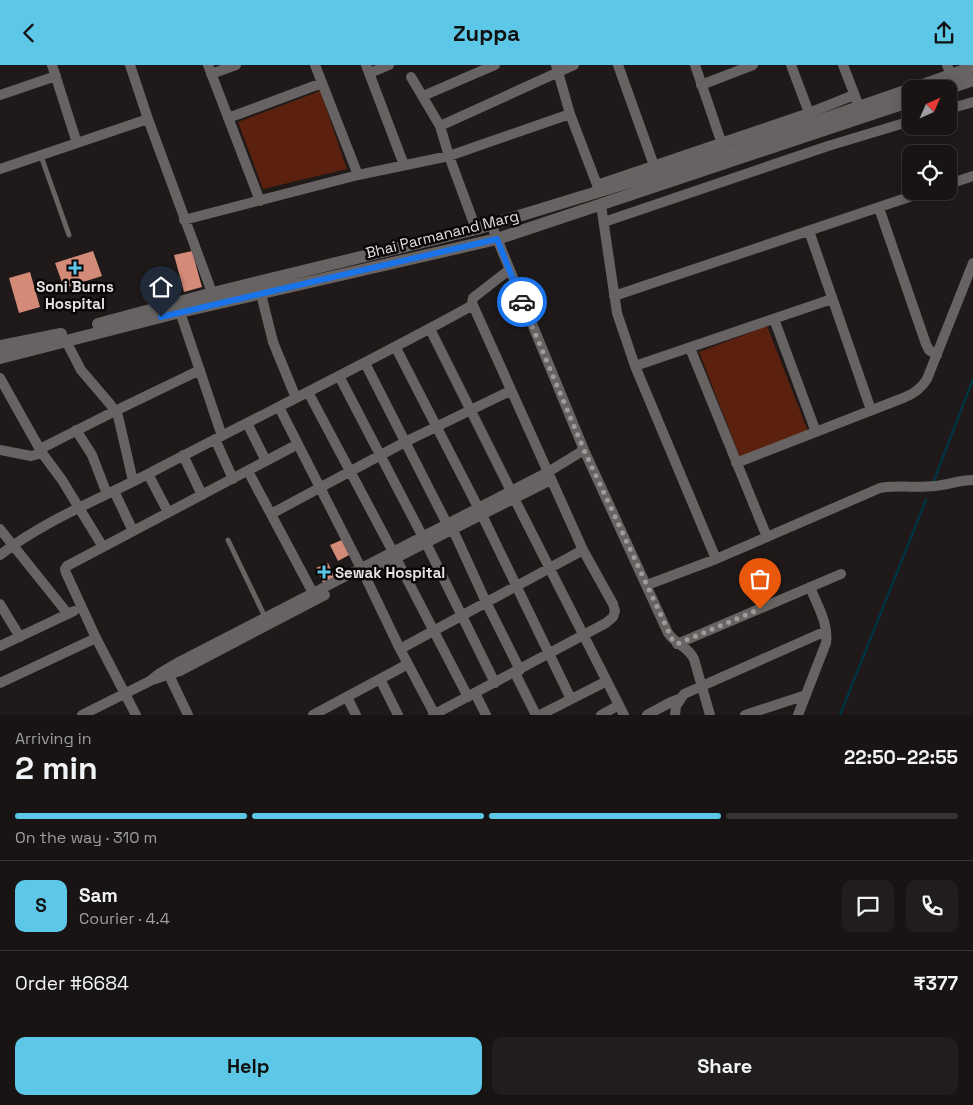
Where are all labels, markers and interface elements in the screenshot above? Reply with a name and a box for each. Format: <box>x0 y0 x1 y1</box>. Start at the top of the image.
icon: back <box>15 19 43 47</box>
text: Zuppa <box>453 19 520 47</box>
icon: share <box>930 19 958 47</box>
north arrow <box>902 80 958 135</box>
map controls <box>902 80 957 200</box>
button: locate <box>902 145 957 200</box>
street label: Bhai Parmanand Marg <box>364 206 520 262</box>
marker: Soni Burns Hospital <box>68 261 82 275</box>
pin <box>140 266 182 317</box>
icon: home <box>147 273 175 301</box>
place label: Soni Burns Hospital <box>36 277 114 313</box>
courier <box>497 277 547 327</box>
icon: car <box>508 288 536 316</box>
pin <box>739 558 781 609</box>
place label: Sewak Hospital <box>335 563 445 582</box>
marker: Sewak Hospital <box>317 565 331 579</box>
icon: bag <box>746 565 774 593</box>
text: Arriving in <box>15 728 92 749</box>
text: 22:50–22:55 <box>844 745 958 770</box>
text: 2 min <box>15 748 98 788</box>
text: On the way · 310 m <box>15 827 157 848</box>
button: chat <box>842 880 894 932</box>
button: phone <box>906 880 958 932</box>
text: Sam <box>79 883 118 908</box>
text: S <box>35 893 47 918</box>
text: Courier · 4.4 <box>79 908 170 929</box>
text: Order #6684 <box>15 971 129 996</box>
text: ₹377 <box>914 971 958 996</box>
button: Help <box>15 1037 482 1095</box>
button: Share <box>492 1037 958 1095</box>

